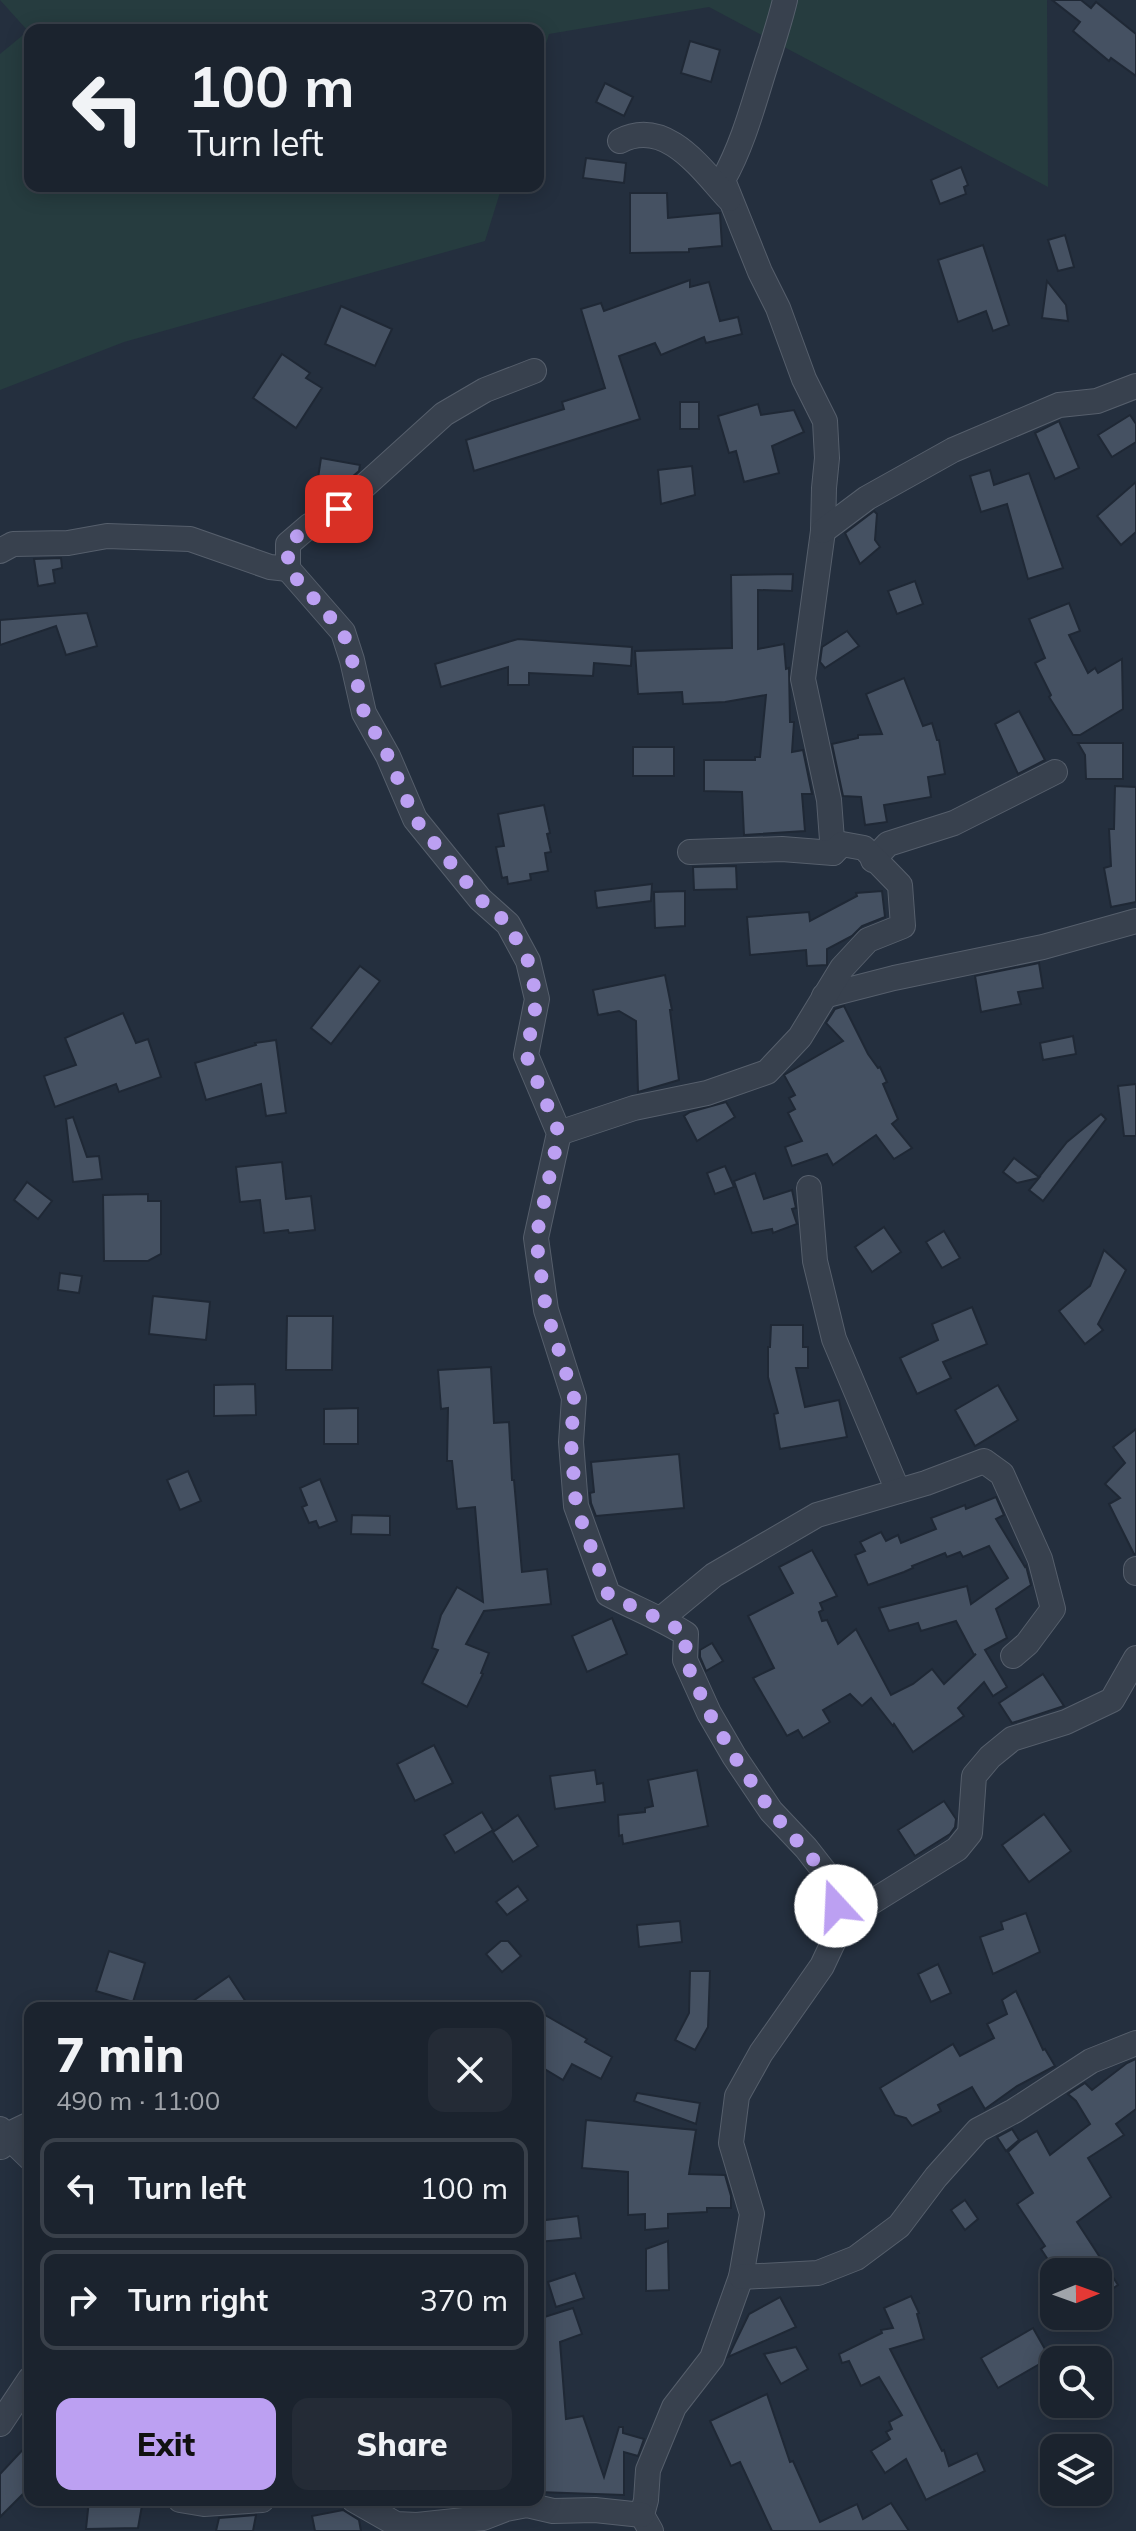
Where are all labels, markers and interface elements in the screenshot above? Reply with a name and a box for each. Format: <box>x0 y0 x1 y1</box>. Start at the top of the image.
text: 100 m <box>188 51 355 121</box>
icon: left <box>56 56 160 160</box>
text: Turn left <box>188 120 324 165</box>
pin <box>305 475 373 543</box>
icon: arrive <box>317 487 361 531</box>
position arrow <box>794 1864 878 1948</box>
text: 7 min <box>56 2024 185 2084</box>
button: close <box>428 2028 512 2112</box>
text: 490 m · 11:00 <box>56 2084 220 2117</box>
icon: left <box>60 2166 104 2210</box>
text: Turn left <box>128 2169 246 2207</box>
text: 100 m <box>420 2169 508 2207</box>
north arrow <box>1040 2258 1112 2330</box>
map controls <box>1040 2258 1112 2506</box>
icon: right <box>60 2278 104 2322</box>
text: Turn right <box>128 2281 268 2319</box>
text: 370 m <box>420 2281 508 2319</box>
button: search <box>1040 2346 1112 2418</box>
button: Exit <box>56 2398 276 2490</box>
button: Share <box>292 2398 512 2490</box>
button: layers <box>1040 2434 1112 2506</box>

